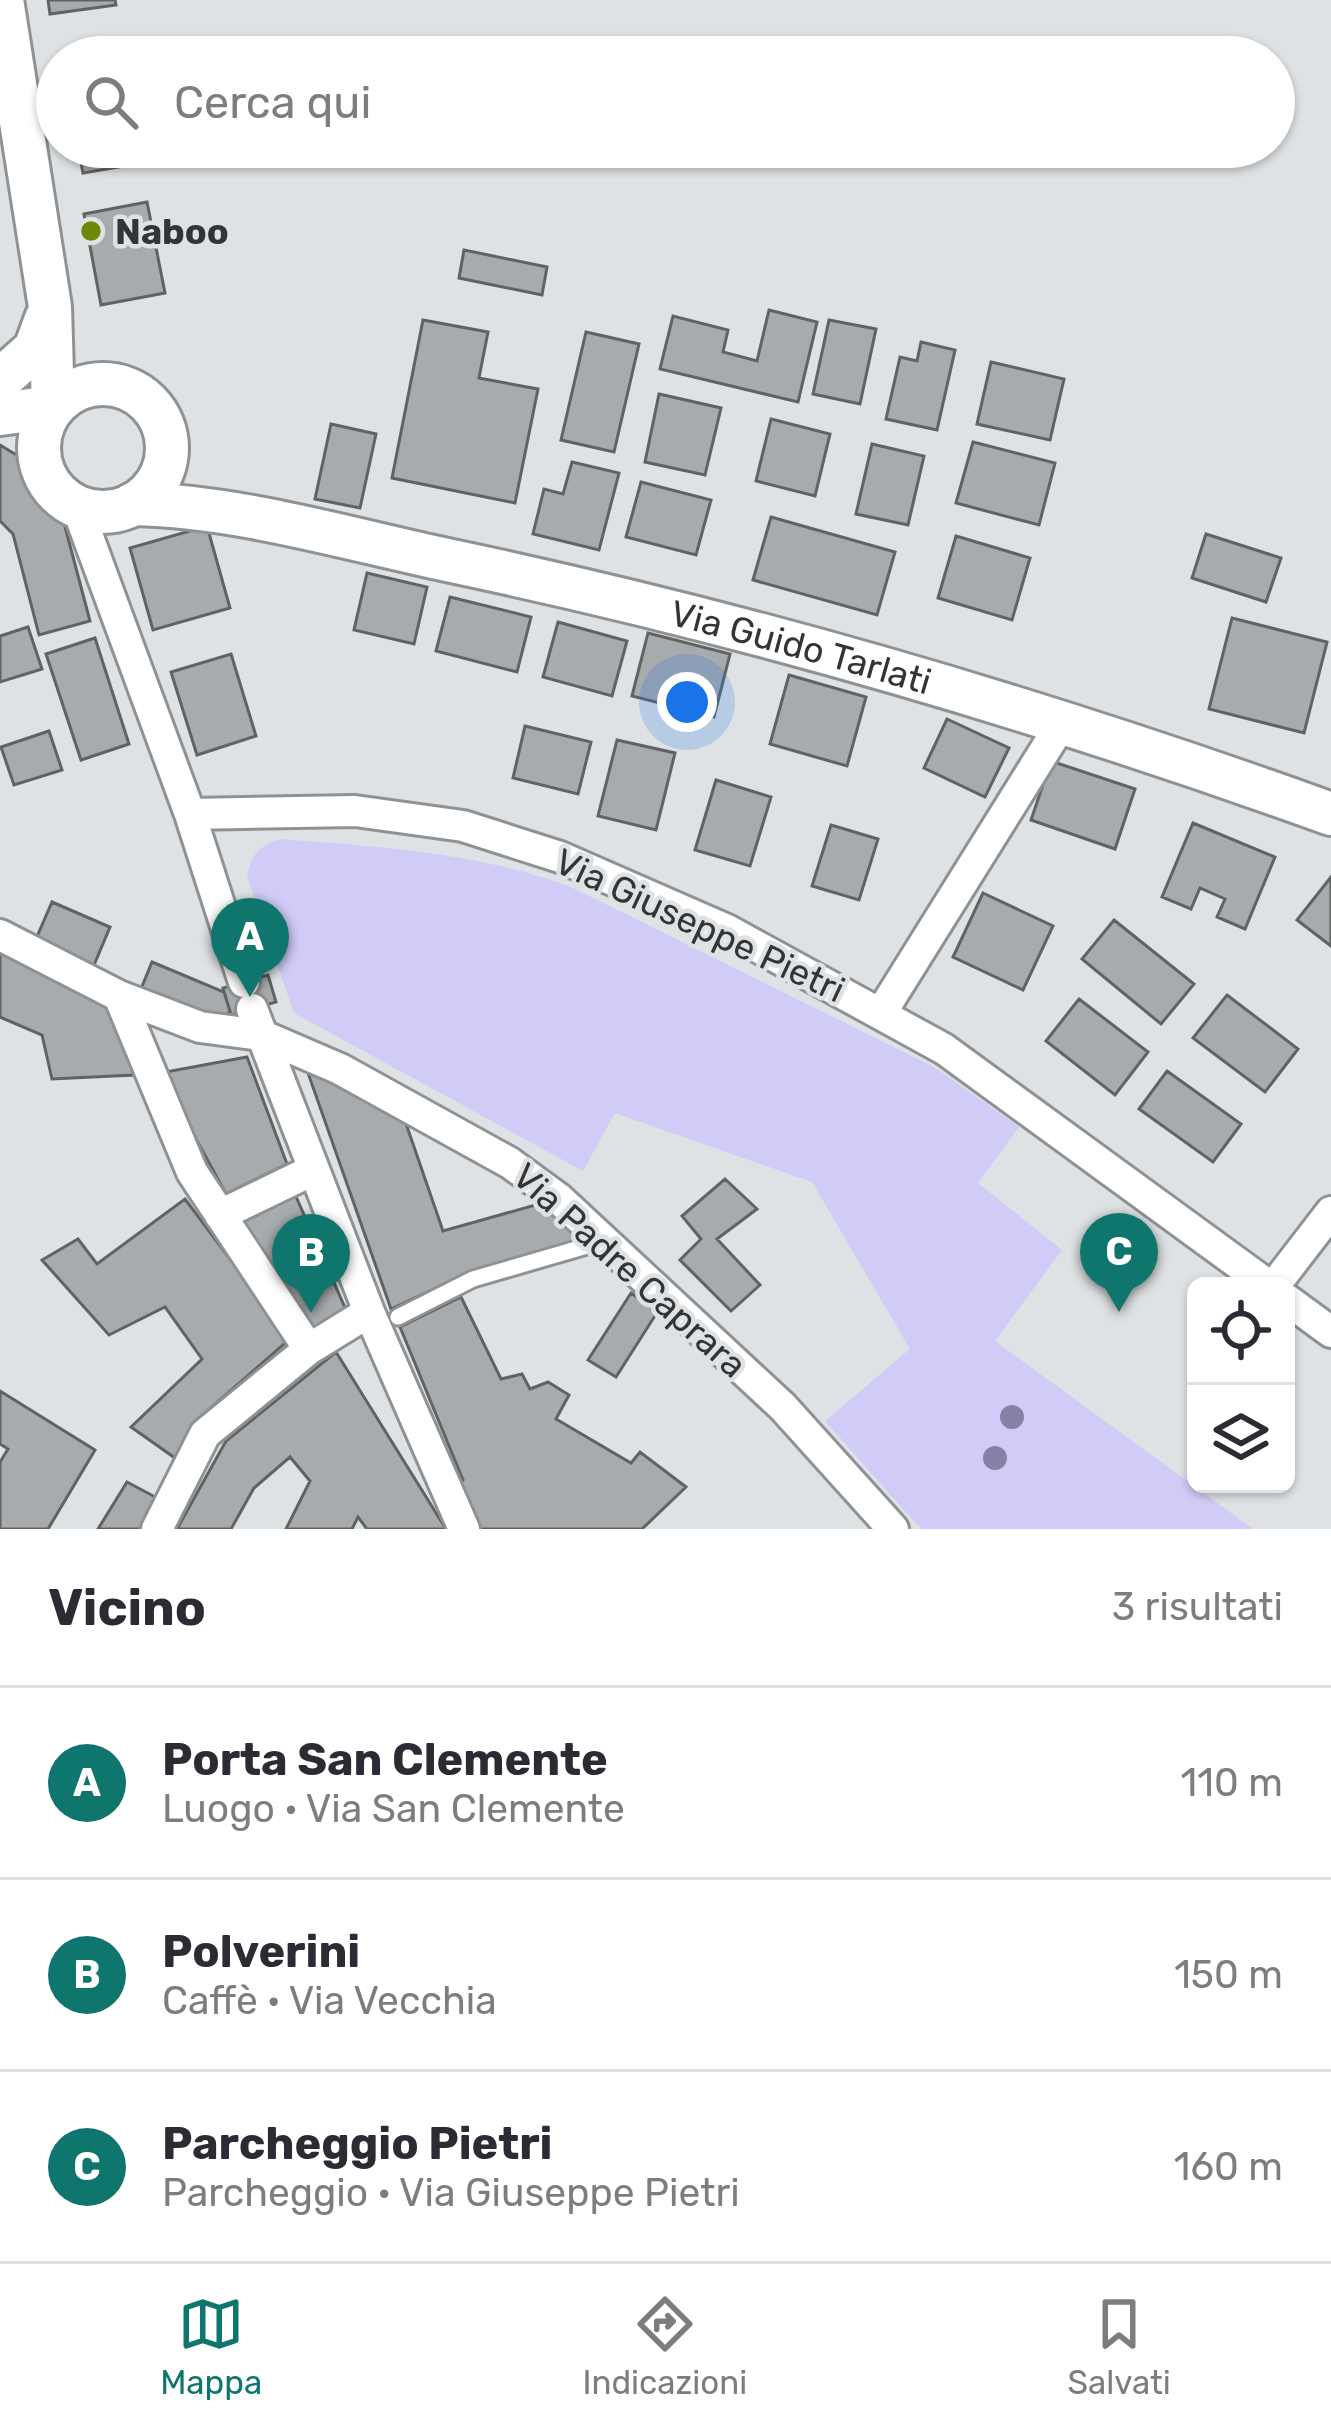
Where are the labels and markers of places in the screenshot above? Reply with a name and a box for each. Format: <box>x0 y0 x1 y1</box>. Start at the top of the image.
place label: Naboo <box>115 210 229 253</box>
marker: Naboo <box>78 218 104 244</box>
pin: A <box>211 898 289 997</box>
pin: C <box>1080 1213 1158 1312</box>
pin: B <box>272 1214 350 1313</box>

